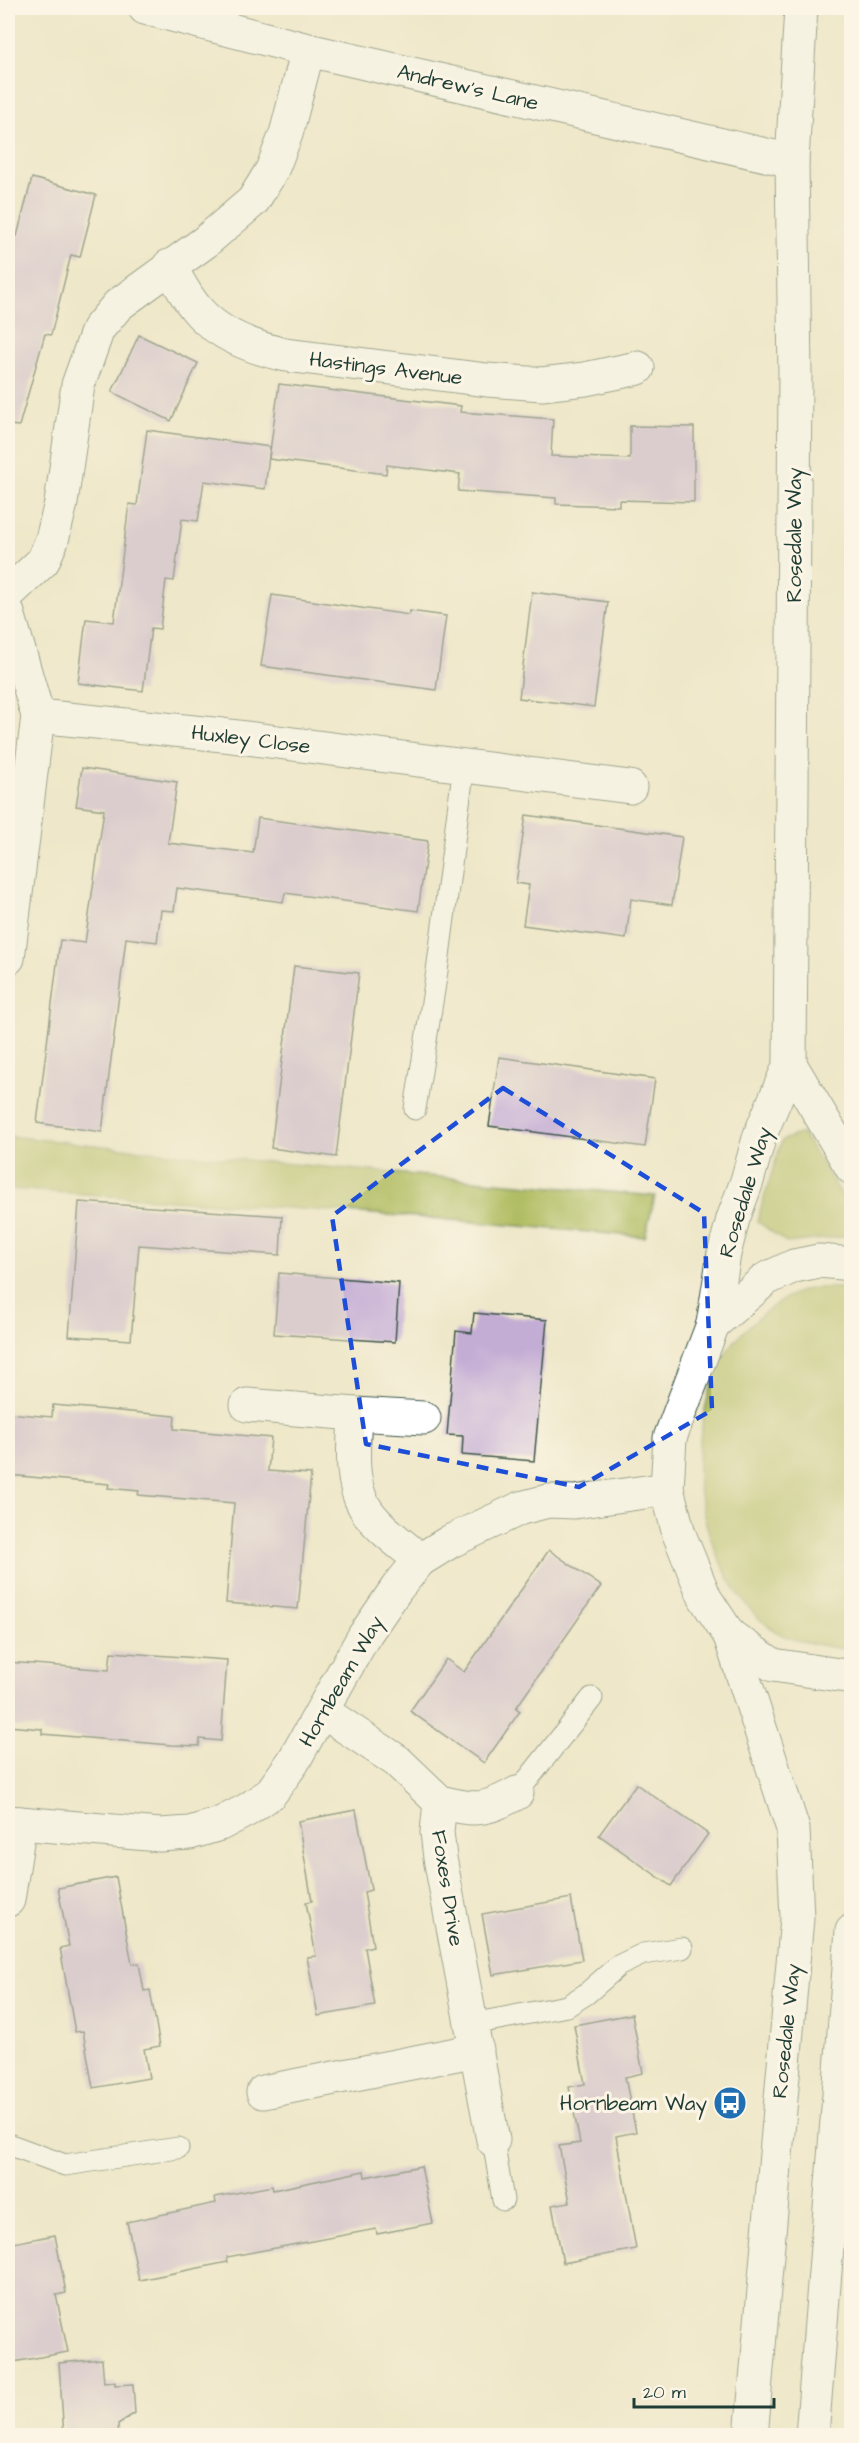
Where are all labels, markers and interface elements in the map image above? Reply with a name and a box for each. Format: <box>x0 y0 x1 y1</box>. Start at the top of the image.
street label: Andrew's Lane <box>394 57 541 118</box>
street label: Hastings Avenue <box>307 345 464 394</box>
street label: Rosedale Way <box>780 467 811 603</box>
street label: Huxley Close <box>189 718 312 763</box>
street label: Rosedale Way <box>712 1123 781 1262</box>
street label: Hornbeam Way <box>292 1610 393 1753</box>
street label: Foxes Drive <box>424 1828 471 1948</box>
street label: Rosedale Way <box>765 1962 810 2100</box>
bus stop icon: Hornbeam Way <box>712 2085 748 2121</box>
place label: Hornbeam Way <box>560 2089 707 2120</box>
scale bar <box>634 2371 774 2409</box>
text: 20 m <box>643 2380 686 2405</box>

